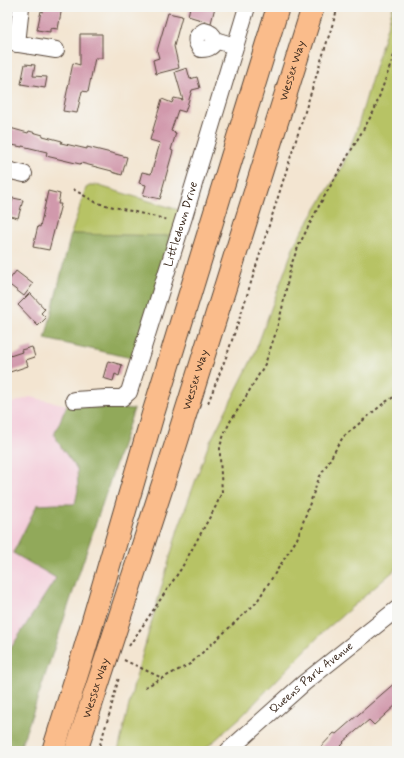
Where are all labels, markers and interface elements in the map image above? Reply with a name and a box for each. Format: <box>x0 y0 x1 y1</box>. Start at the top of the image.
street label: Wessex Way <box>276 39 310 103</box>
street label: Littledown Drive <box>161 180 202 269</box>
street label: Wessex Way <box>179 348 213 412</box>
street label: Queens Park Avenue <box>266 639 357 718</box>
street label: Wessex Way <box>79 656 114 720</box>

